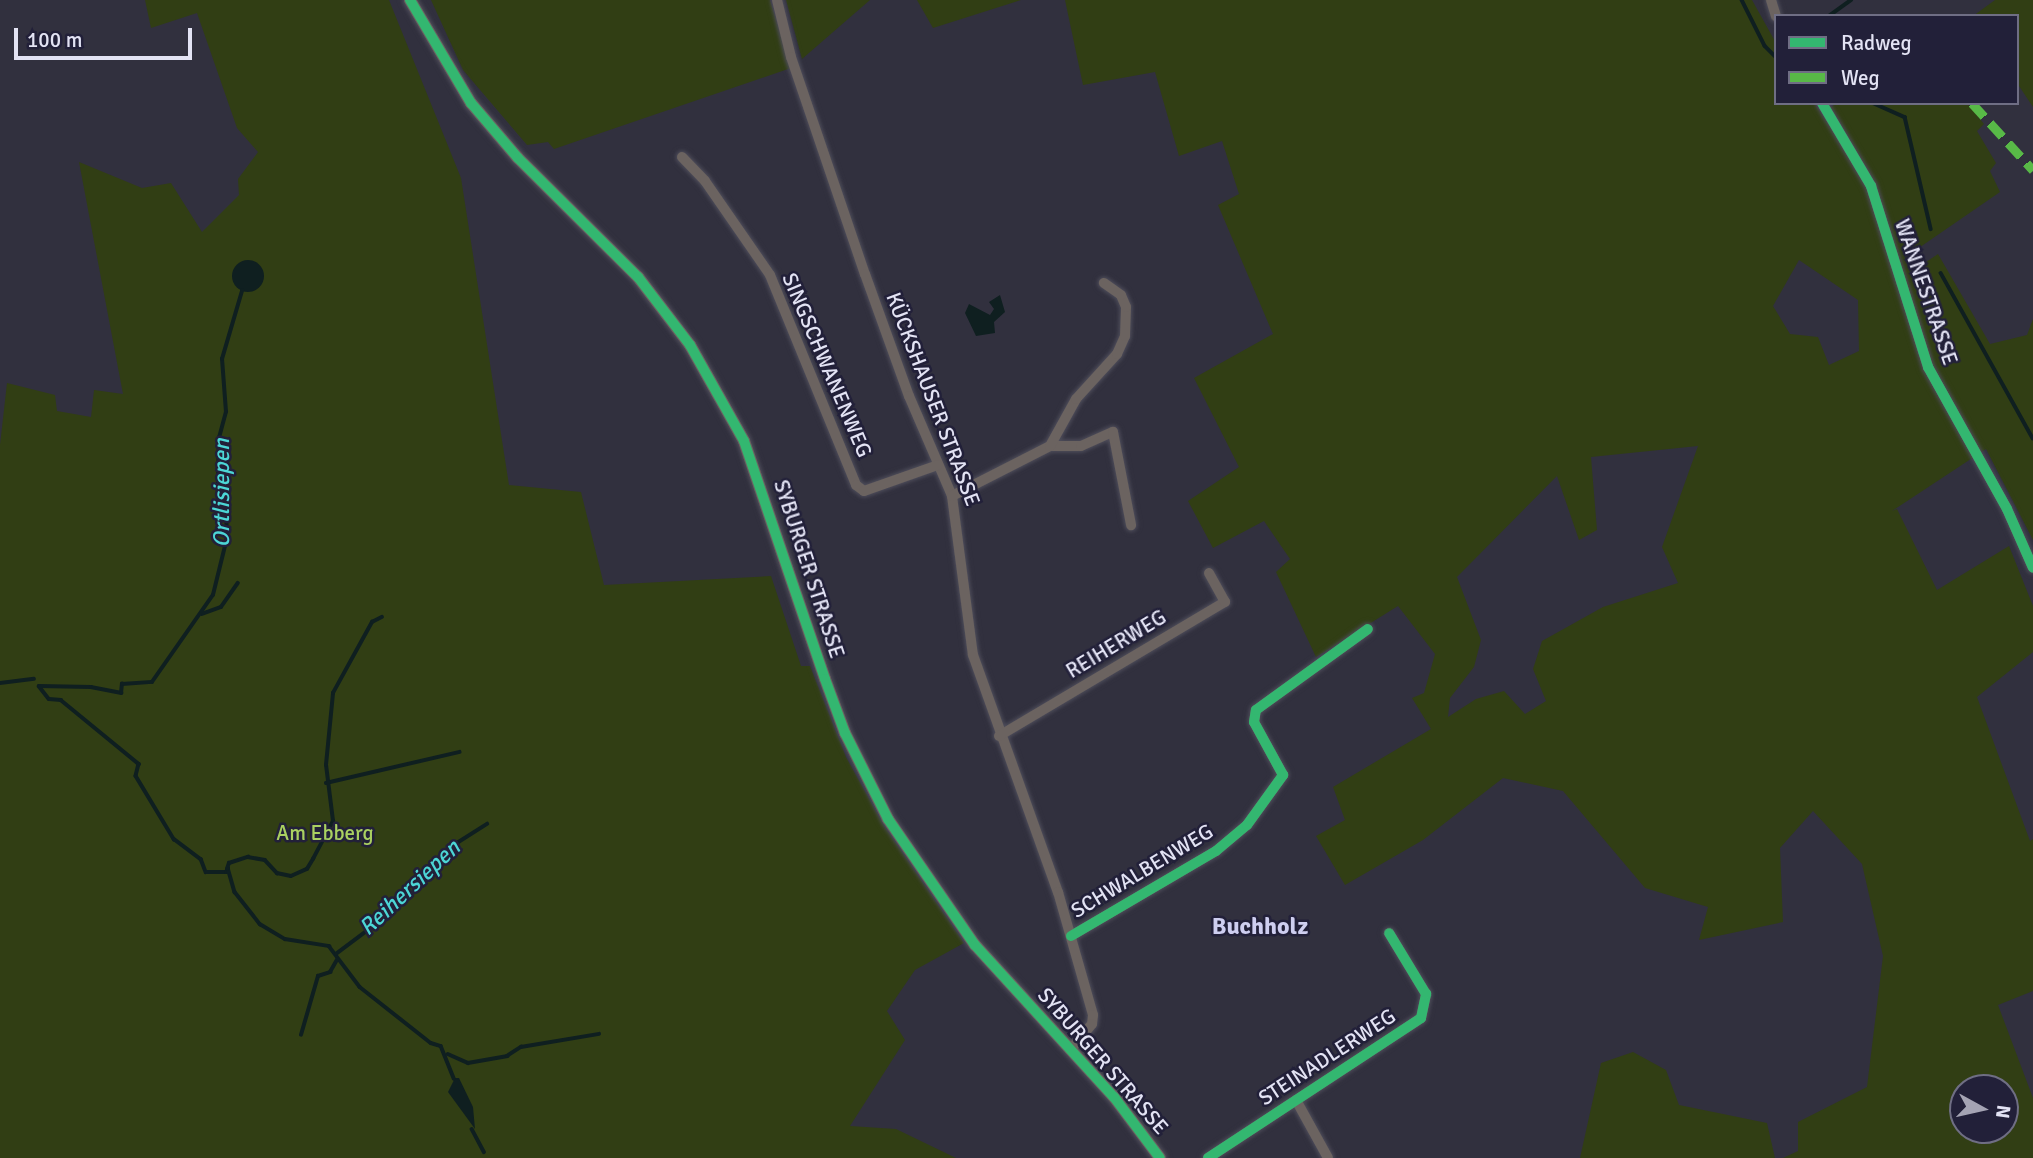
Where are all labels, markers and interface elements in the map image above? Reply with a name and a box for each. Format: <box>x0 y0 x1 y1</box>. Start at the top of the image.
scale bar <box>18 14 196 58</box>
legend <box>1774 14 2019 105</box>
text: 100 m <box>27 27 82 53</box>
text: Radweg <box>1841 30 1912 56</box>
text: Weg <box>1841 65 1880 91</box>
street label: WANNESTRASSE <box>1889 216 1963 368</box>
street label: SINGSCHWANENWEG <box>777 269 877 461</box>
street label: KÜCKSHAUSER STRASSE <box>881 289 985 509</box>
water label: Ortlisiepen <box>208 438 236 548</box>
street label: SYBURGER STRASSE <box>768 477 850 661</box>
street label: REIHERWEG <box>1061 604 1171 684</box>
street label: SCHWALBENWEG <box>1066 819 1218 923</box>
park label: Am Ebberg <box>276 820 374 846</box>
water label: Reihersiepen <box>354 834 466 942</box>
district label: Buchholz <box>1212 913 1308 941</box>
street label: SYBURGER STRASSE <box>1033 983 1173 1139</box>
street label: STEINADLERWEG <box>1254 1003 1400 1111</box>
north arrow <box>1949 1074 2019 1144</box>
text: N <box>1990 1103 2016 1120</box>

